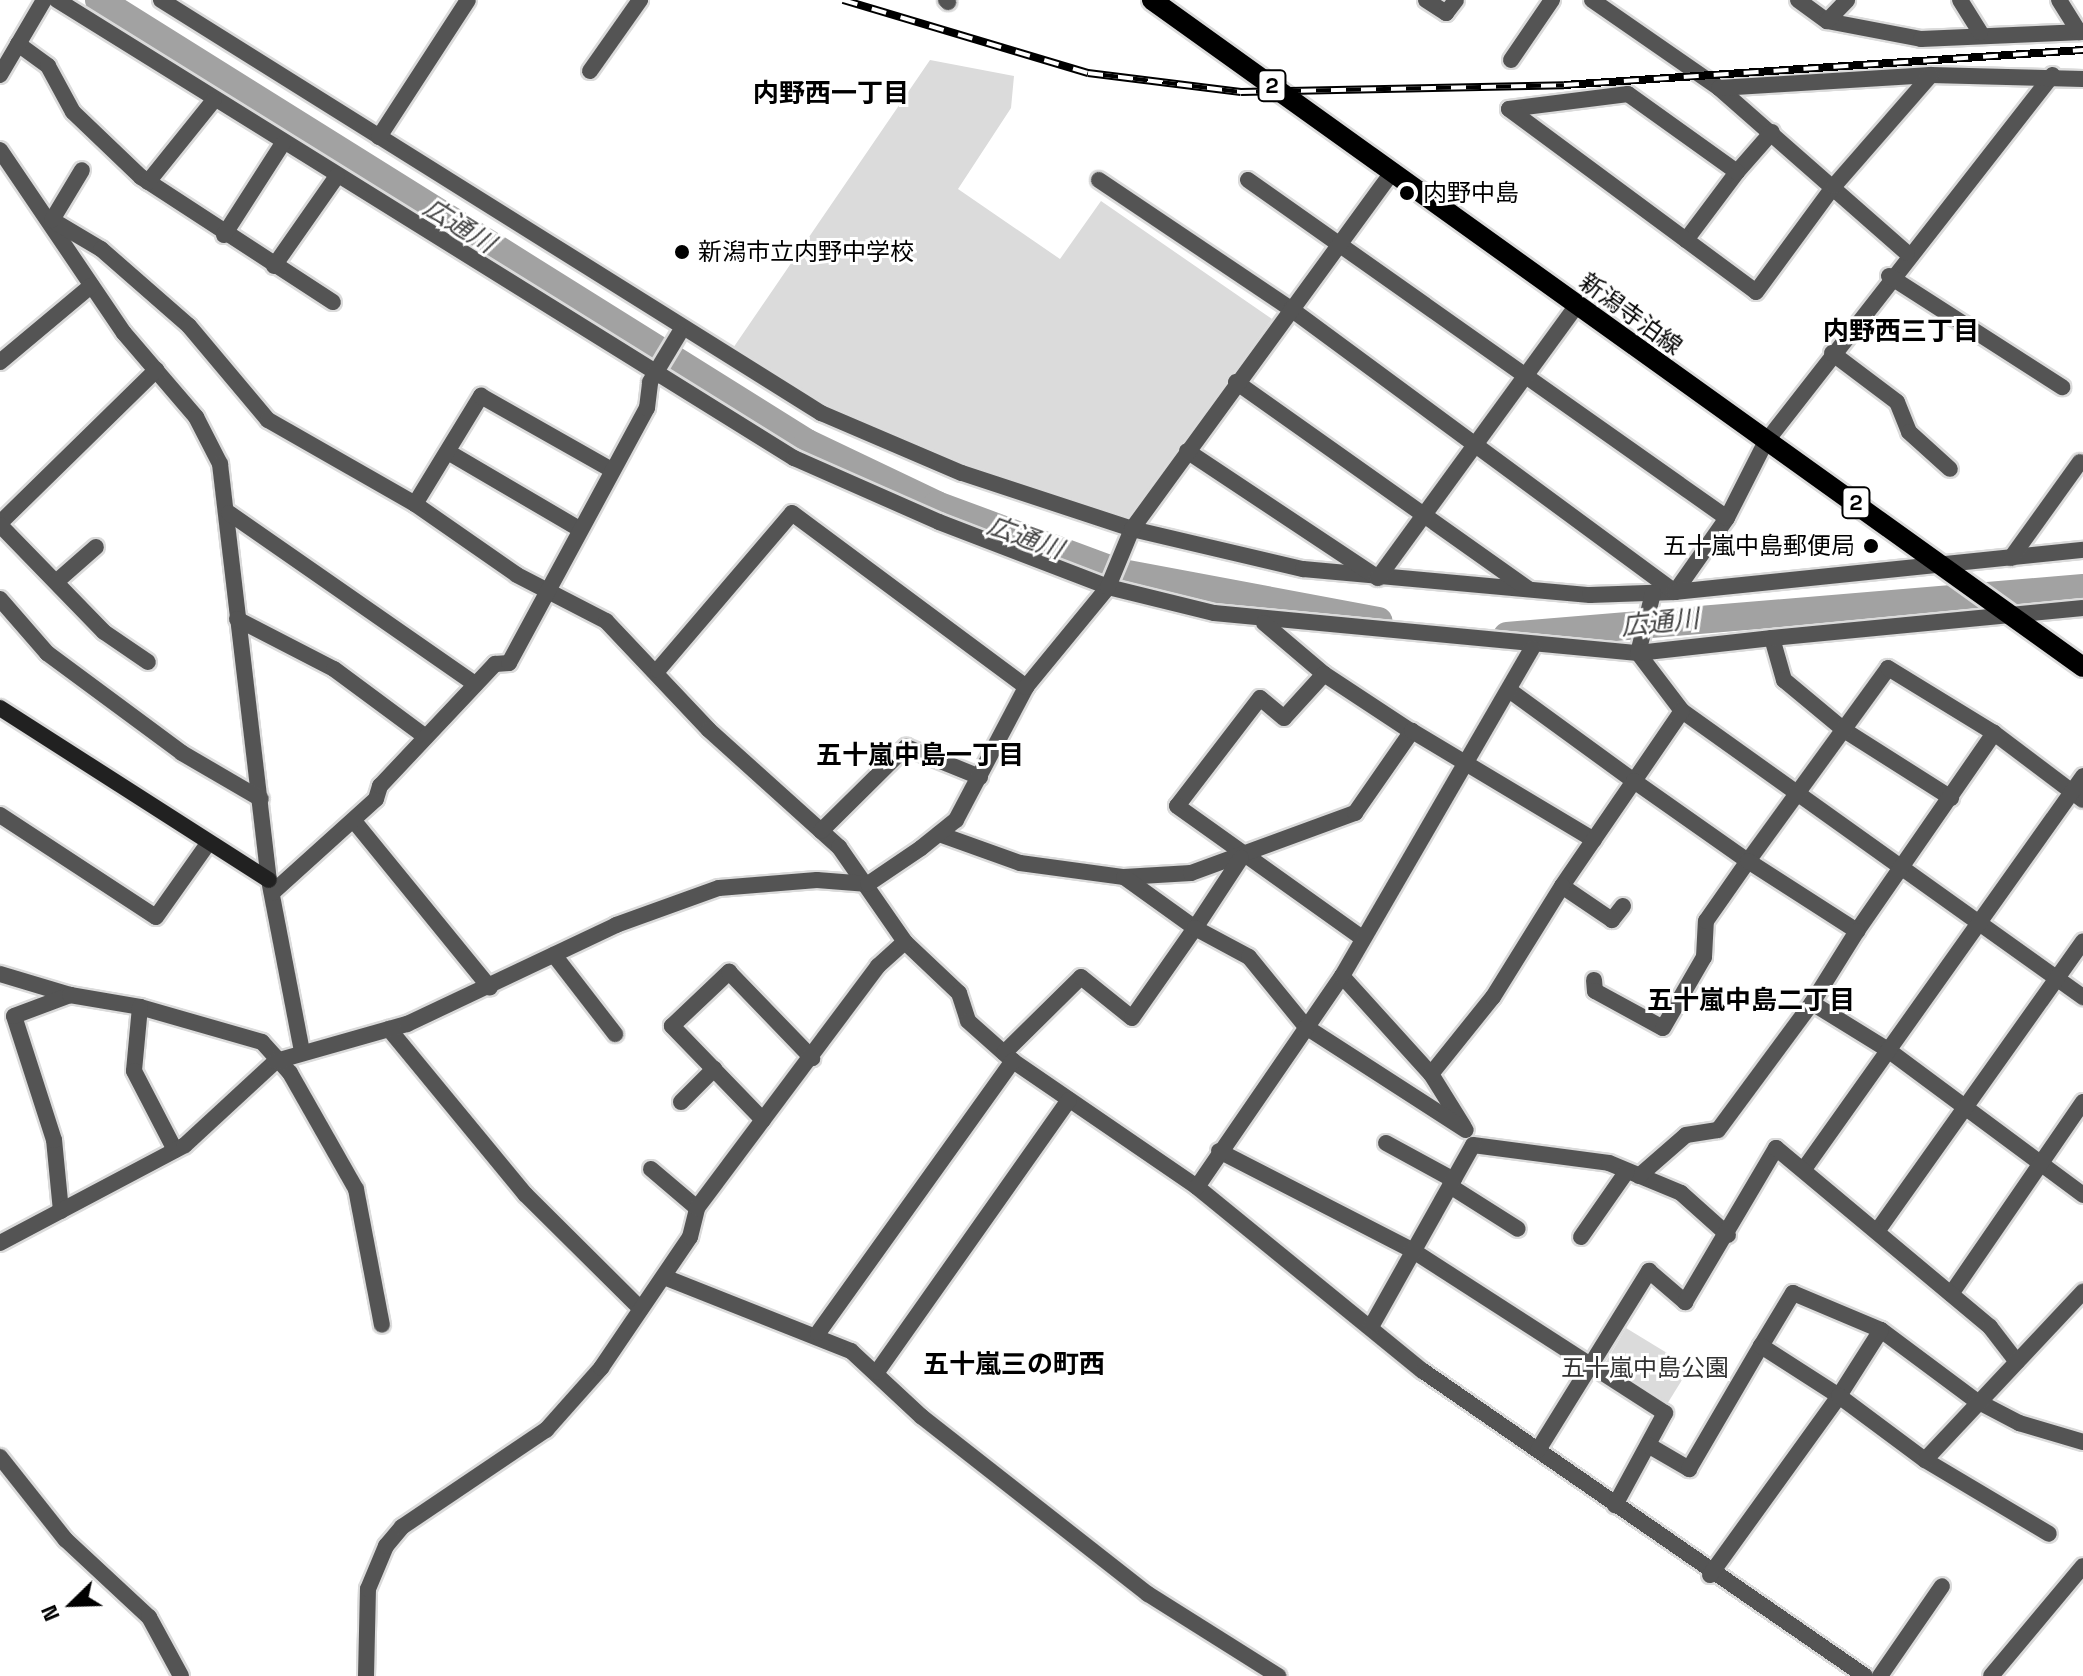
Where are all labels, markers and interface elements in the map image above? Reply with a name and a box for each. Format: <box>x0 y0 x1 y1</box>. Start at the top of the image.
road number: 2 <box>1256 68 1288 104</box>
district label: 内野西一丁目 <box>753 78 909 110</box>
place label: 内野中島 <box>1423 179 1519 207</box>
marker: 内野中島 <box>1398 184 1416 202</box>
water label: 広通川 <box>418 192 500 260</box>
place label: 新潟市立内野中学校 <box>698 238 914 266</box>
marker: 新潟市立内野中学校 <box>673 243 691 261</box>
street label: 新潟寺泊線 <box>1574 267 1688 361</box>
district label: 内野西三丁目 <box>1823 316 1979 348</box>
road number: 2 <box>1840 485 1872 521</box>
water label: 広通川 <box>983 510 1067 566</box>
place label: 五十嵐中島郵便局 <box>1663 532 1855 560</box>
marker: 五十嵐中島郵便局 <box>1862 537 1880 555</box>
water label: 広通川 <box>1620 603 1700 643</box>
district label: 五十嵐中島一丁目 <box>816 740 1024 772</box>
district label: 五十嵐中島二丁目 <box>1647 985 1855 1017</box>
district label: 五十嵐三の町西 <box>923 1349 1105 1381</box>
park label: 五十嵐中島公園 <box>1561 1354 1729 1382</box>
north arrow <box>32 1564 112 1644</box>
text: N <box>34 1601 66 1626</box>

